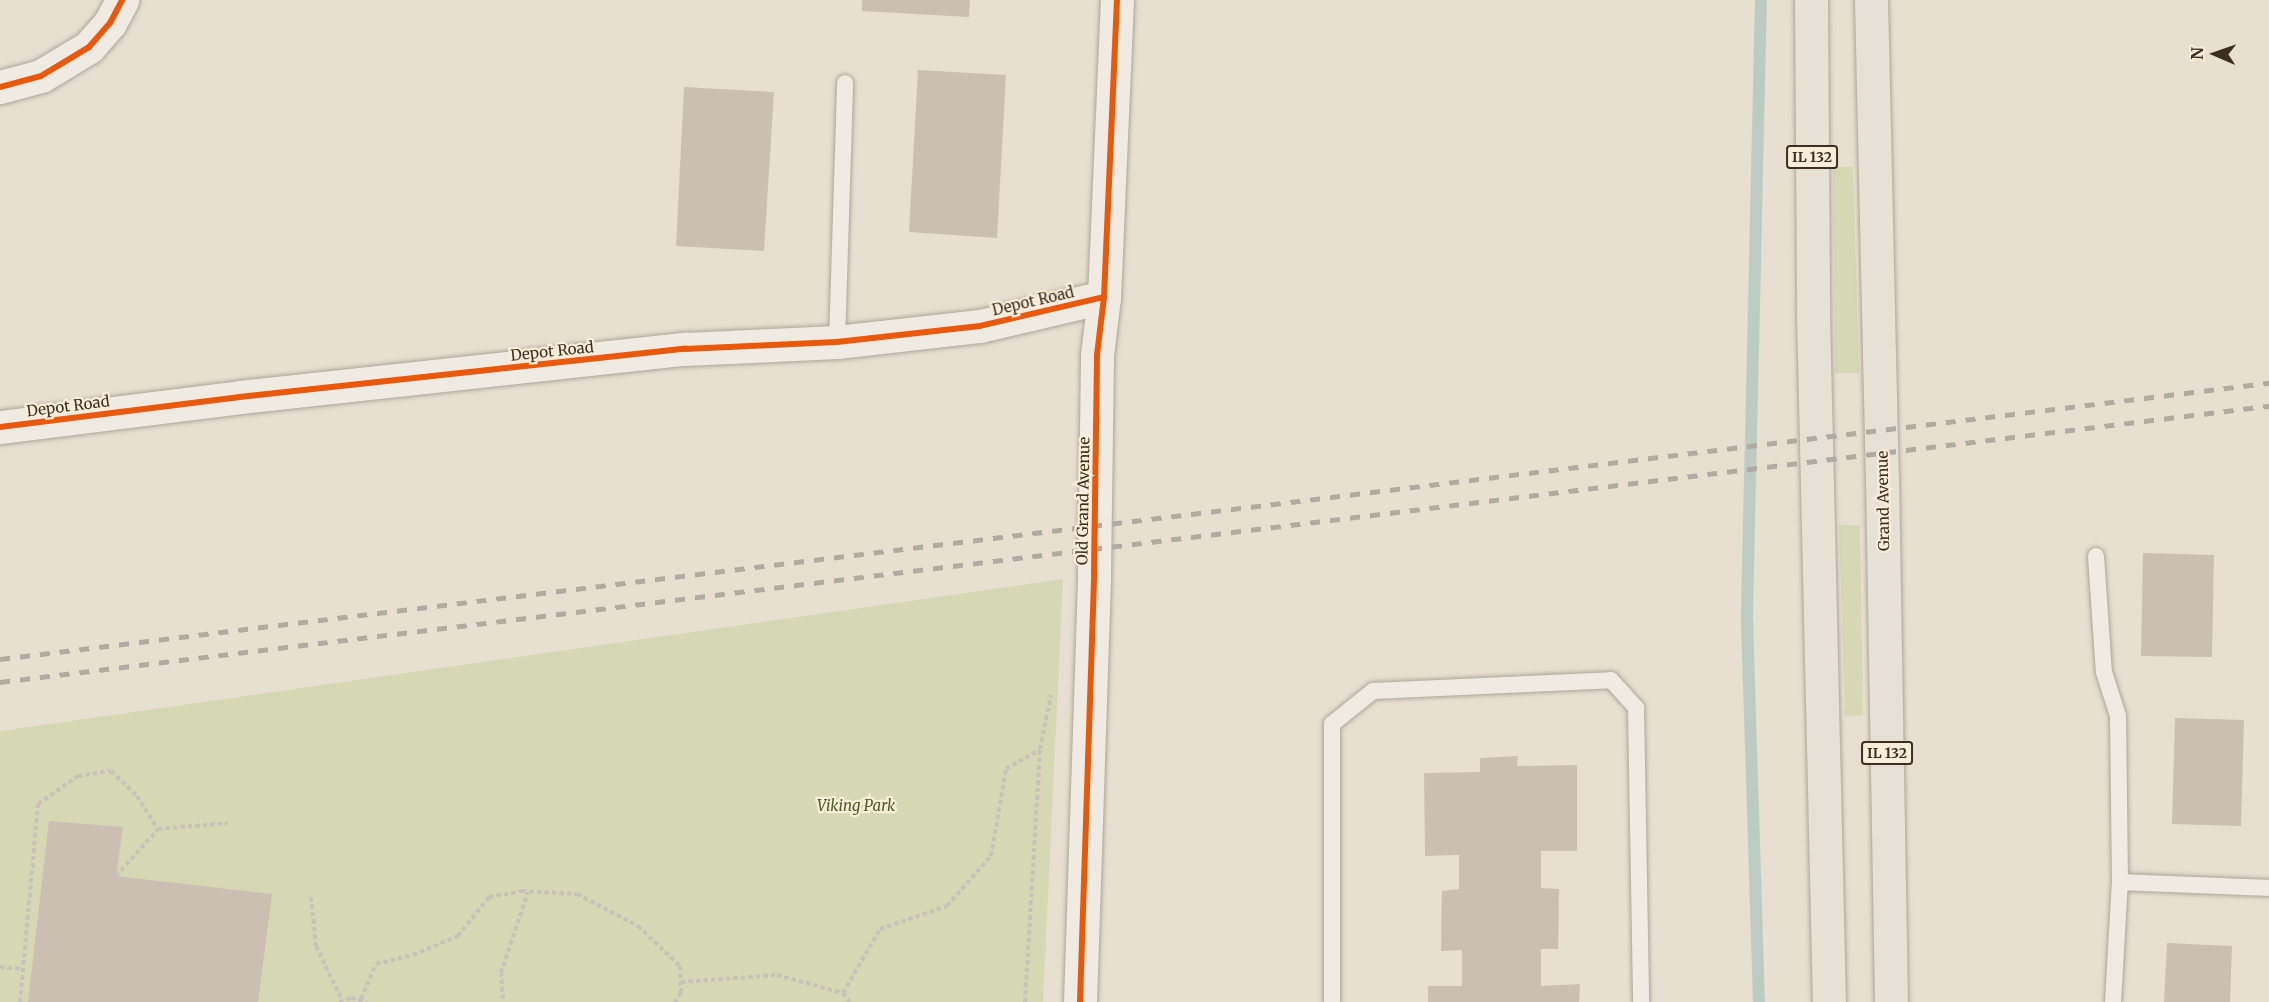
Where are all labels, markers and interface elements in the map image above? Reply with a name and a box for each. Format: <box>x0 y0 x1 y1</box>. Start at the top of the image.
north arrow <box>2185 24 2245 84</box>
text: N <box>2187 47 2207 60</box>
road number: IL 132 <box>1785 146 1839 168</box>
street label: Depot Road <box>990 283 1076 319</box>
street label: Depot Road <box>509 338 595 364</box>
street label: Depot Road <box>25 392 111 420</box>
street label: Old Grand Avenue <box>1073 437 1093 565</box>
street label: Grand Avenue <box>1873 451 1893 551</box>
road number: IL 132 <box>1860 742 1914 764</box>
park label: Viking Park <box>817 797 895 815</box>

